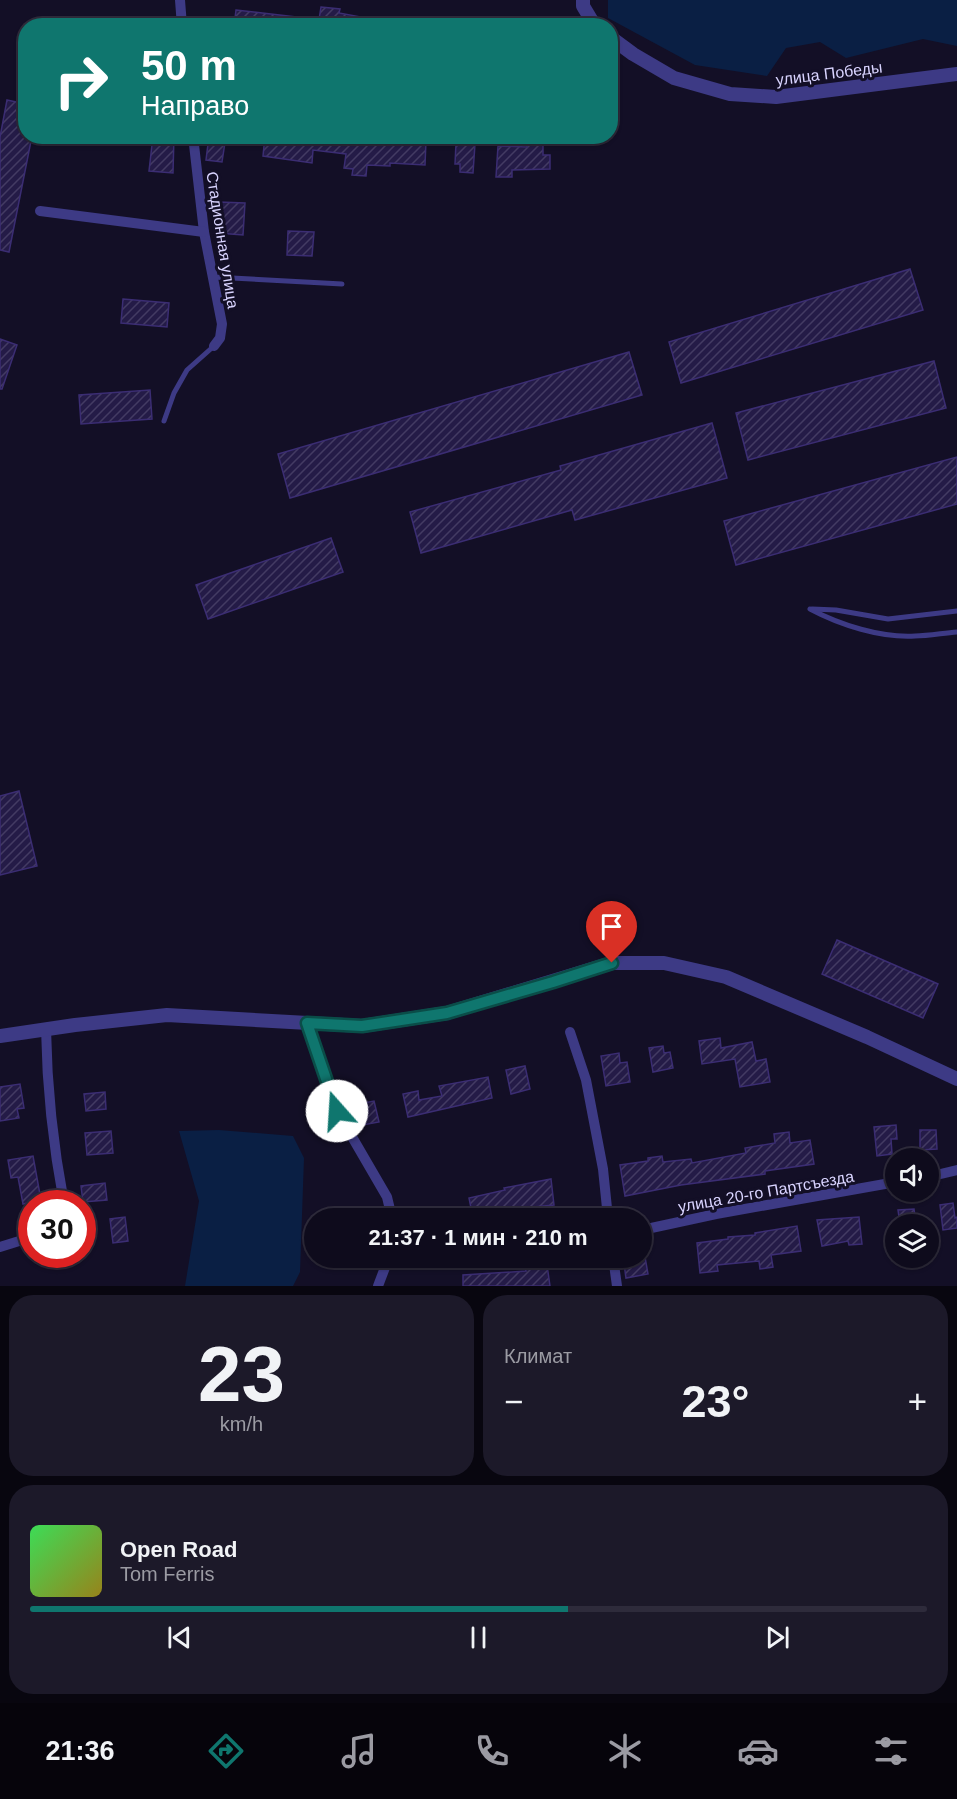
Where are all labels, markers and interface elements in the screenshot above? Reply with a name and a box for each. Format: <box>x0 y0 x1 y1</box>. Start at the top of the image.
icon: right <box>42 42 120 120</box>
text: 50 m <box>141 42 237 89</box>
street label: улица Победы <box>775 59 883 88</box>
text: Направо <box>141 91 249 121</box>
street label: Стадионная улица <box>203 170 242 310</box>
pin <box>586 901 637 963</box>
icon: arrive <box>595 910 628 943</box>
position arrow <box>305 1079 369 1143</box>
map controls <box>885 1148 939 1268</box>
button: sound <box>885 1148 939 1202</box>
street label: улица 20-го Партсъезда <box>677 1168 855 1215</box>
speed limit sign: 30 <box>18 1190 96 1268</box>
button: layers <box>885 1214 939 1268</box>
text: 21:37 · 1 мин · 210 m <box>368 1225 588 1250</box>
text: 23 <box>198 1330 285 1418</box>
text: Климат <box>504 1345 572 1367</box>
text: 23° <box>681 1376 750 1427</box>
text: − <box>504 1383 523 1420</box>
text: + <box>908 1383 927 1420</box>
text: km/h <box>220 1413 263 1435</box>
text: Open Road <box>120 1537 237 1562</box>
text: Tom Ferris <box>120 1563 214 1585</box>
icon: previous <box>163 1621 196 1654</box>
icon: pause <box>462 1621 495 1654</box>
icon: next <box>761 1621 794 1654</box>
icon: directions <box>205 1730 247 1772</box>
icon: music <box>338 1730 380 1772</box>
icon: phone <box>471 1730 513 1772</box>
icon: climate <box>604 1730 646 1772</box>
icon: car <box>737 1730 779 1772</box>
icon: filters <box>870 1730 912 1772</box>
text: 21:36 <box>45 1736 114 1766</box>

